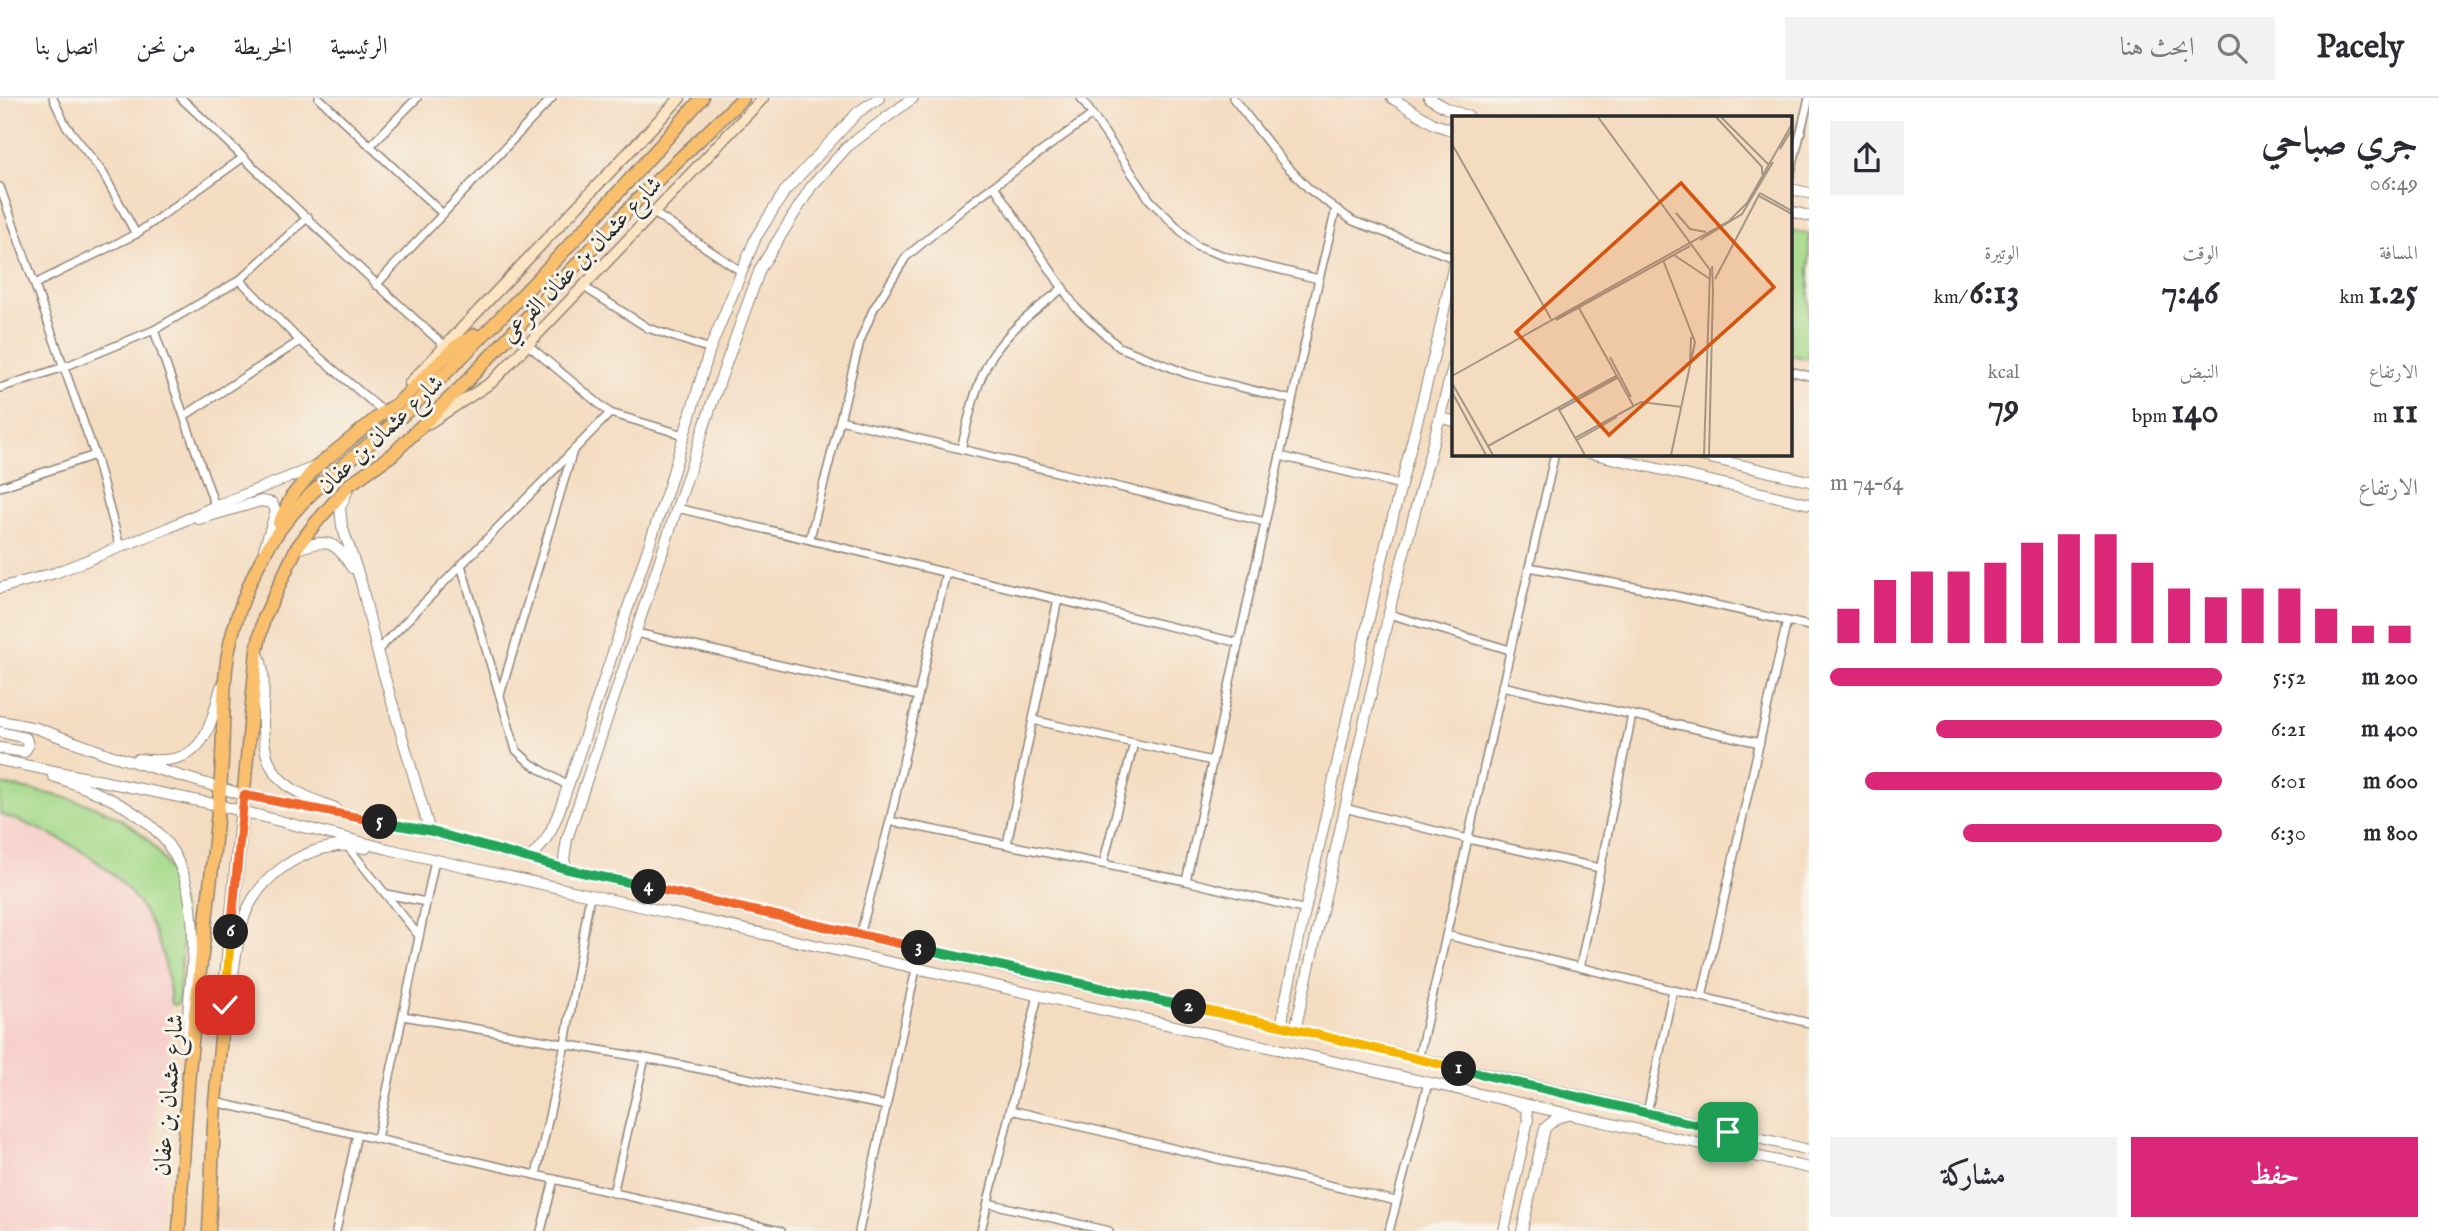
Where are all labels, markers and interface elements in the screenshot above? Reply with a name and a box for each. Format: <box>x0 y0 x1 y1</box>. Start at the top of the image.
search box <box>1785 17 2275 80</box>
text: Pacely <box>2317 27 2404 69</box>
icon: search <box>2213 29 2251 67</box>
text: ابحث هنا <box>2120 31 2195 64</box>
text: اتصل بنا <box>35 32 98 63</box>
text: من نحن <box>136 32 196 63</box>
text: الخريطة <box>234 32 292 63</box>
text: الرئيسية <box>330 32 388 63</box>
inset map <box>1452 116 1792 455</box>
text: جري صباحي <box>2261 119 2418 167</box>
button: share <box>1830 121 1904 195</box>
text: 06:49 <box>2370 169 2418 198</box>
street label: شارع عثمان بن عفان الفرعي <box>494 170 672 352</box>
text: الوتيرة <box>1984 242 2019 266</box>
text: الوقت <box>2182 242 2219 266</box>
text: المسافة <box>2379 242 2418 266</box>
text: 6:13 <box>1969 271 2019 316</box>
text: 7:46 <box>2161 271 2219 316</box>
text: 1.25 <box>2368 271 2418 316</box>
text: /km <box>1934 286 1969 310</box>
text: km <box>2339 286 2368 310</box>
text: kcal <box>1988 361 2019 385</box>
text: النبض <box>2180 361 2219 385</box>
text: الارتفاع <box>2369 361 2418 385</box>
street label: شارع عثمان بن عفان <box>311 368 453 504</box>
text: 79 <box>1988 385 2019 430</box>
text: 140 <box>2171 390 2219 435</box>
text: 11 <box>2392 390 2418 435</box>
text: bpm <box>2132 405 2171 429</box>
text: m <box>2373 405 2392 429</box>
text: 64–74 m <box>1830 469 1903 498</box>
text: الارتفاع <box>2358 474 2418 503</box>
text: 5:52 <box>2273 663 2306 692</box>
text: 200 m <box>2362 663 2418 692</box>
text: 6:21 <box>2271 715 2306 744</box>
text: 400 m <box>2361 715 2418 744</box>
text: 6:01 <box>2271 767 2306 796</box>
text: 600 m <box>2363 767 2418 796</box>
pin: 5 <box>362 804 398 840</box>
text: 5 <box>376 809 383 833</box>
text: 6:30 <box>2270 819 2306 848</box>
text: 800 m <box>2364 819 2418 848</box>
pin: 4 <box>632 870 666 904</box>
text: 4 <box>644 874 653 898</box>
pin: 6 <box>214 914 248 950</box>
text: 6 <box>226 919 235 943</box>
pin: 3 <box>902 930 936 966</box>
text: 3 <box>915 935 922 959</box>
pin <box>195 975 255 1035</box>
icon: check <box>206 986 244 1024</box>
pin: 2 <box>1172 990 1206 1024</box>
text: 2 <box>1184 994 1193 1018</box>
street label: شارع عثمان بن عفان <box>147 1013 195 1178</box>
pin: 1 <box>1442 1052 1476 1086</box>
text: 1 <box>1455 1056 1462 1080</box>
pin <box>1698 1102 1758 1162</box>
icon: arrive <box>1709 1113 1747 1151</box>
button: مشاركة <box>1830 1137 2117 1217</box>
button: حفظ <box>2131 1137 2418 1217</box>

